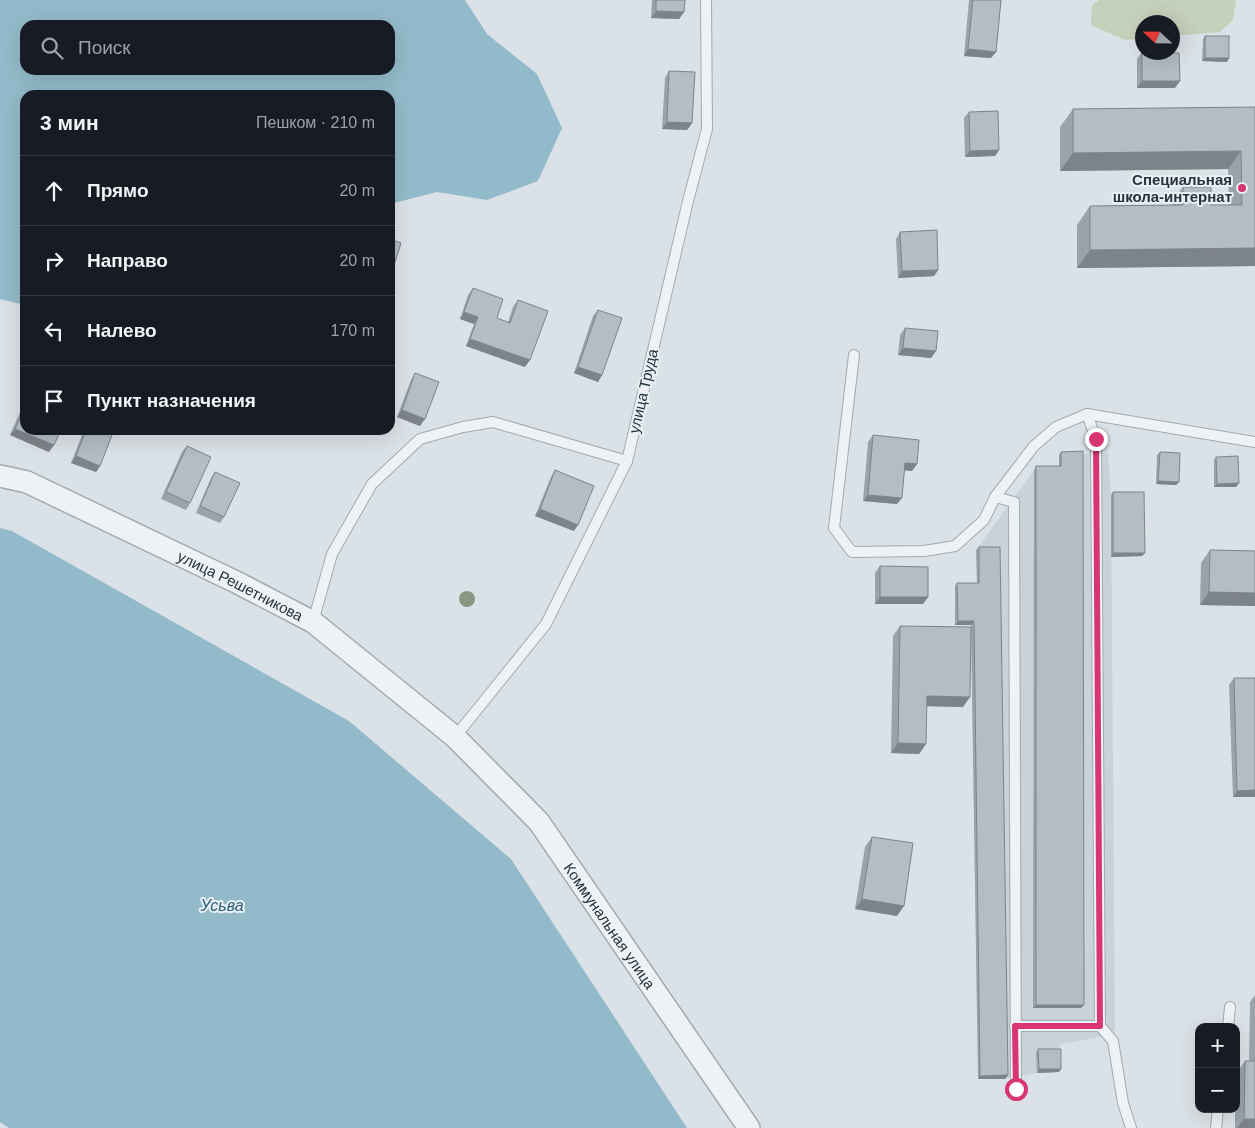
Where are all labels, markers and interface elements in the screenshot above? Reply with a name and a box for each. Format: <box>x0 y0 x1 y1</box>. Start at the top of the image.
north arrow <box>1135 15 1180 60</box>
search box <box>20 20 395 75</box>
icon: search <box>38 34 66 62</box>
text: Поиск <box>78 37 131 58</box>
text: 3 мин <box>40 111 99 134</box>
text: Пешком · 210 m <box>256 114 375 131</box>
place label: Специальная школа-интернат <box>1113 171 1232 205</box>
icon: ahead <box>40 177 68 205</box>
text: Прямо <box>87 180 149 201</box>
text: 20 m <box>339 182 375 199</box>
marker: Специальная школа-интернат <box>1236 182 1248 194</box>
icon: right <box>40 247 68 275</box>
text: Направо <box>87 250 168 271</box>
text: 20 m <box>339 252 375 269</box>
icon: left <box>40 317 68 345</box>
text: Налево <box>87 320 157 341</box>
text: 170 m <box>331 322 375 339</box>
street label: улица Труда <box>625 347 661 435</box>
icon: arrive <box>40 387 68 415</box>
text: Пункт назначения <box>87 390 256 411</box>
route end <box>1085 428 1108 451</box>
street label: улица Решетникова <box>175 547 307 624</box>
street label: Коммунальная улица <box>561 859 660 992</box>
water label: Усьва <box>199 897 244 914</box>
map controls <box>1195 1023 1240 1113</box>
button: + <box>1195 1023 1240 1068</box>
button: − <box>1195 1068 1240 1113</box>
route start <box>1005 1078 1028 1101</box>

